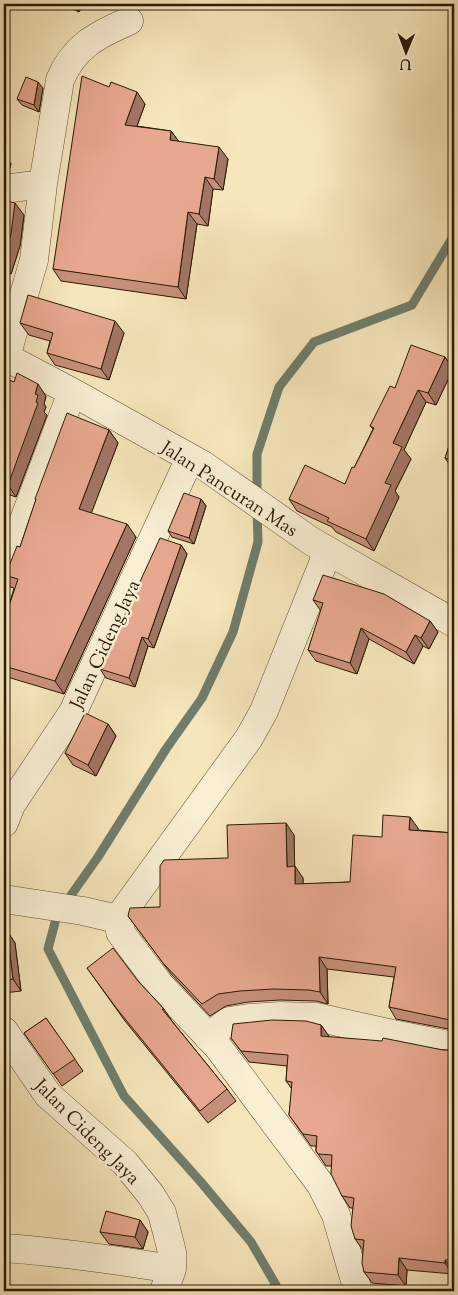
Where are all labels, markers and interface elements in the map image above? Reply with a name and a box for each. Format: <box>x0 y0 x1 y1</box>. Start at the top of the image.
north arrow <box>380 28 430 78</box>
text: U <box>399 53 412 73</box>
street label: Jalan Pancuran Mas <box>154 435 302 545</box>
street label: Jalan Cideng Jaya <box>64 576 148 715</box>
street label: Jalan Cideng Jaya <box>27 1073 145 1192</box>

